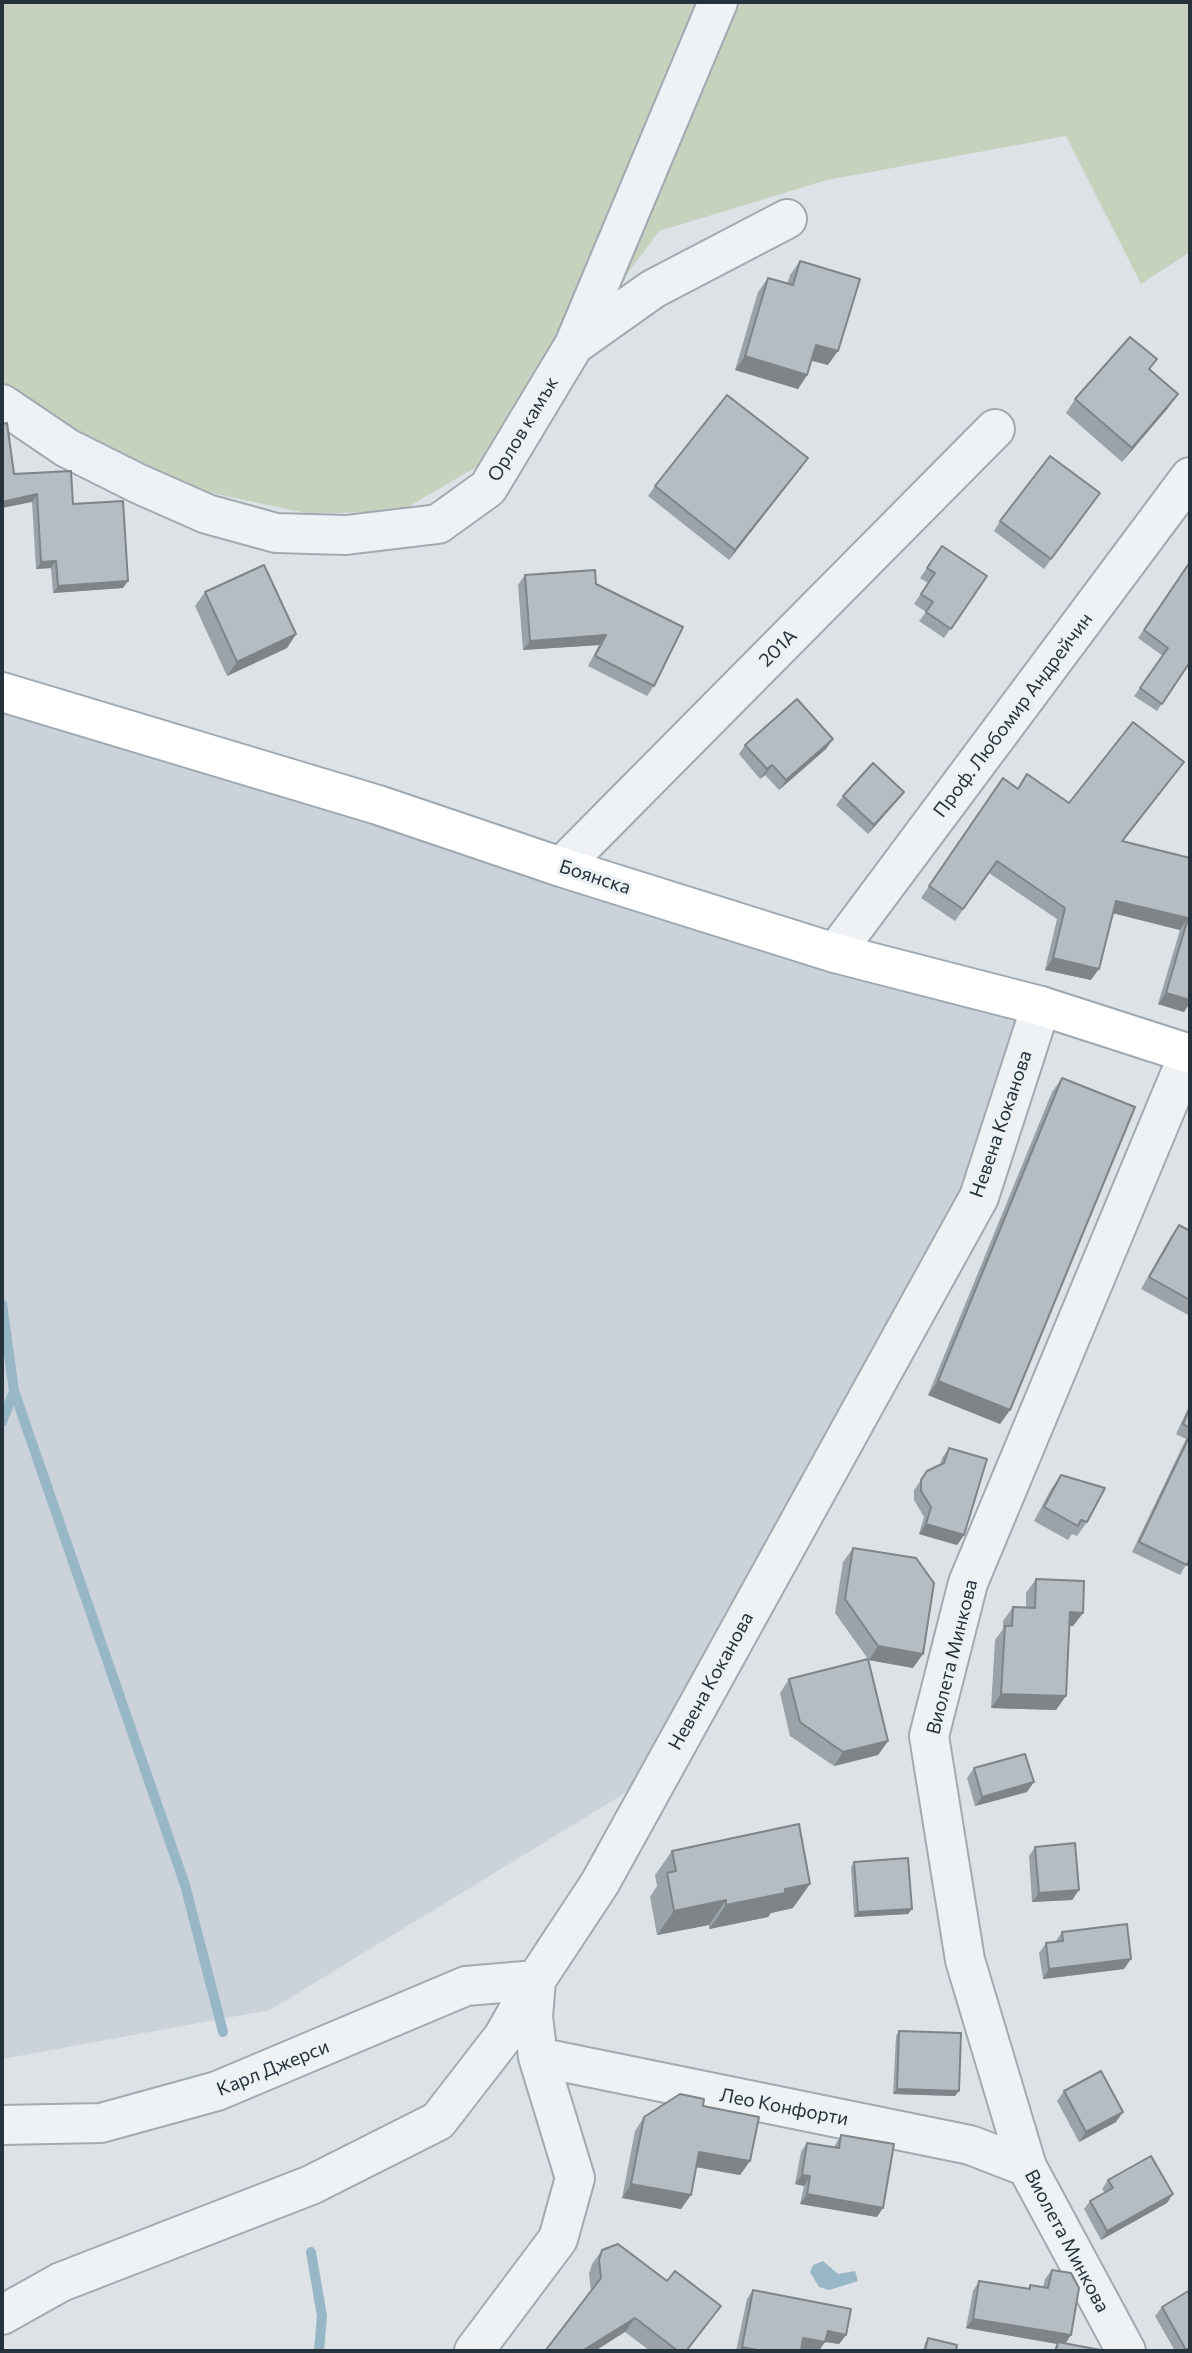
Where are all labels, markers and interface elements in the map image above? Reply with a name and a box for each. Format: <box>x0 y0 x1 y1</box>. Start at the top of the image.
street label: Орлов камък <box>483 372 563 486</box>
street label: Проф. Любомир Андрейчин <box>929 608 1097 822</box>
street label: 201А <box>754 624 802 672</box>
street label: Боянска <box>557 855 633 899</box>
street label: Невена Коканова <box>965 1047 1037 1201</box>
street label: Виолета Минкова <box>922 1577 982 1737</box>
street label: Невена Коканова <box>664 1608 758 1754</box>
street label: Карл Джерси <box>213 2035 333 2101</box>
street label: Лео Конфорти <box>718 2083 850 2131</box>
street label: Виолета Минкова <box>1020 2166 1114 2316</box>

